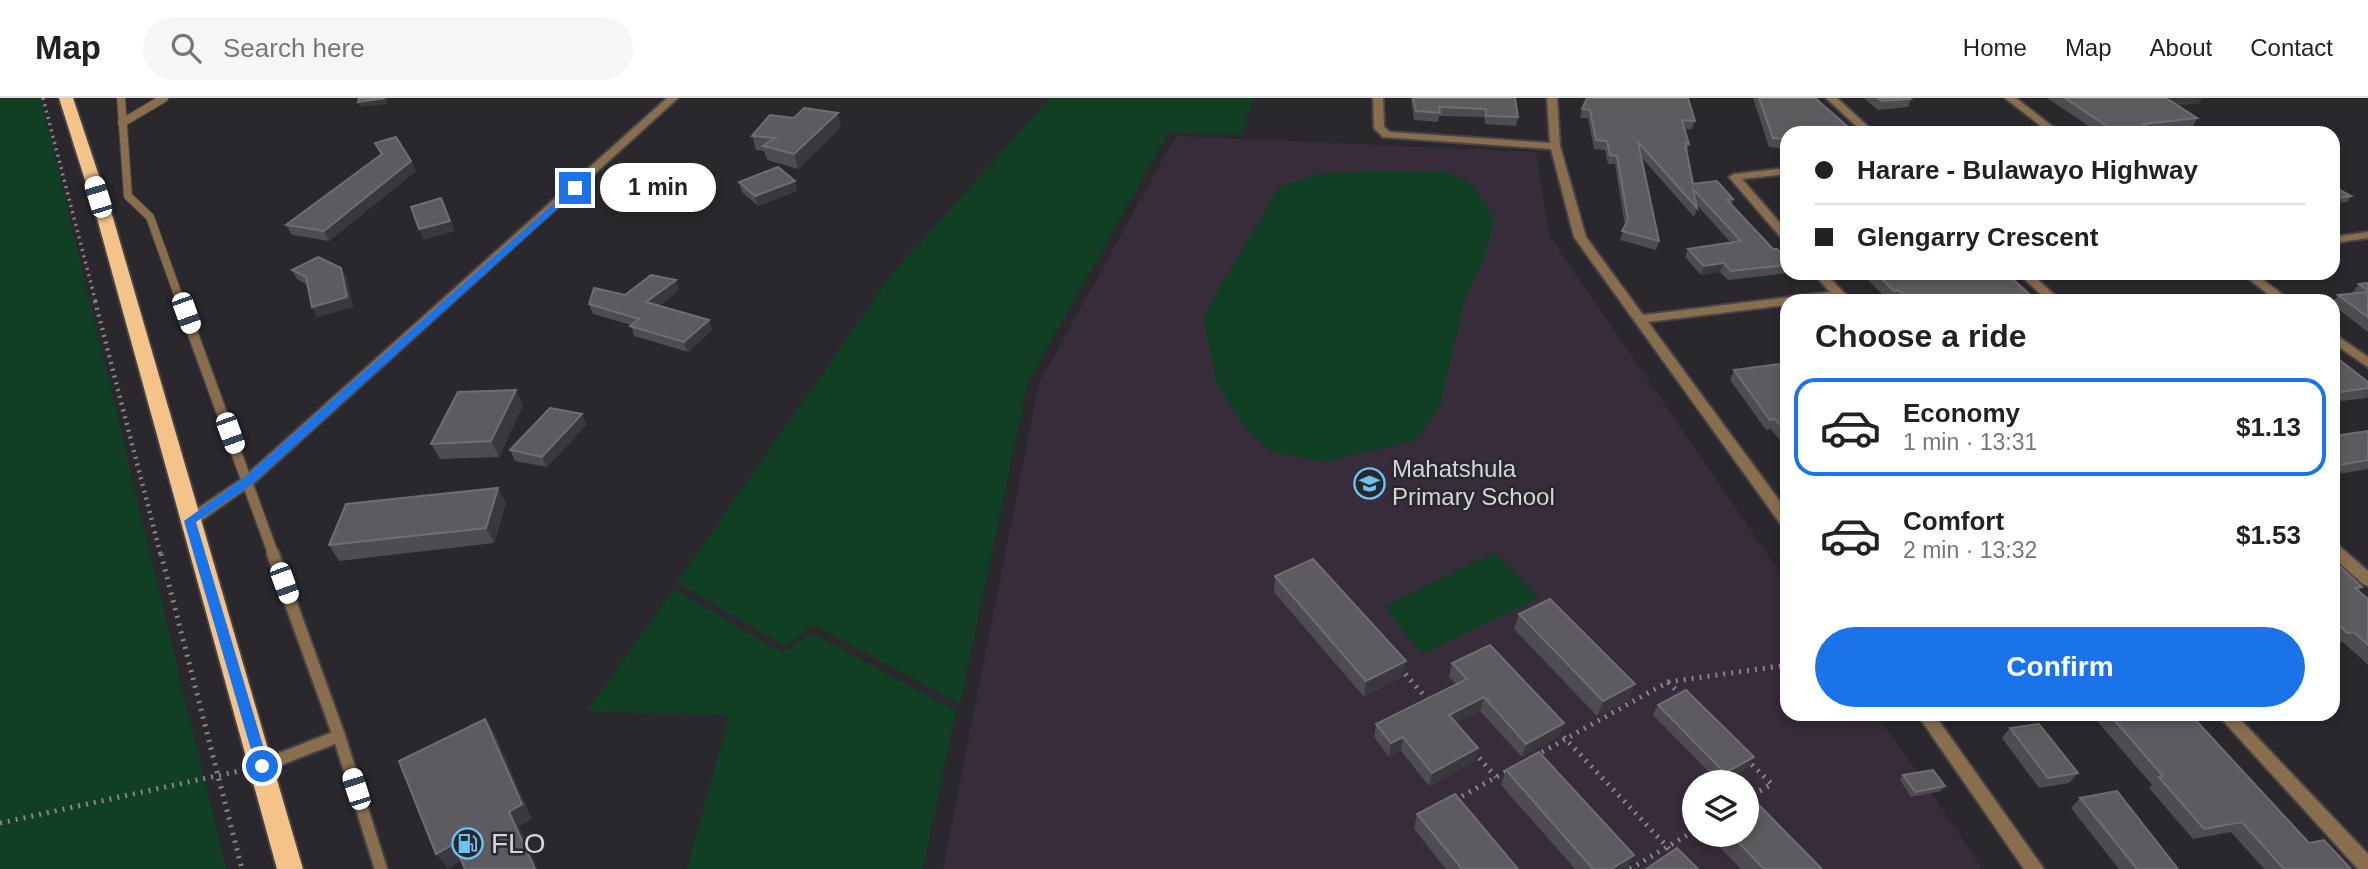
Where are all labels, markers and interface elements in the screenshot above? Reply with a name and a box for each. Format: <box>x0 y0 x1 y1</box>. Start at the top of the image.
search box <box>143 17 633 80</box>
text: Map <box>35 29 101 66</box>
icon: search <box>167 29 205 67</box>
text: Search here <box>223 33 365 63</box>
text: Home <box>1963 34 2027 61</box>
text: Map <box>2065 34 2112 61</box>
text: About <box>2150 34 2212 61</box>
text: Contact <box>2250 34 2333 61</box>
text: Harare - Bulawayo Highway <box>1857 155 2198 185</box>
callout: 1 min <box>600 164 715 212</box>
route end <box>559 172 591 204</box>
car <box>82 174 115 220</box>
text: 1 min <box>628 174 688 200</box>
text: Glengarry Crescent <box>1857 222 2098 252</box>
car <box>169 290 204 336</box>
text: Choose a ride <box>1815 318 2027 354</box>
icon: car <box>1819 396 1882 459</box>
text: Economy <box>1903 398 2020 428</box>
car <box>213 410 248 456</box>
text: $1.13 <box>2236 412 2301 442</box>
text: 1 min · 13:31 <box>1903 429 2037 455</box>
place label: Mahatshula Primary School <box>1392 455 1555 510</box>
school or university icon: Mahatshula Primary School <box>1352 466 1386 500</box>
icon: car <box>1819 504 1882 567</box>
text: Comfort <box>1903 506 2004 536</box>
text: $1.53 <box>2236 520 2301 550</box>
text: 2 min · 13:32 <box>1903 537 2037 563</box>
car <box>267 560 302 606</box>
button: Confirm <box>1815 627 2305 707</box>
route start <box>246 750 278 782</box>
car <box>340 766 373 812</box>
map controls <box>1682 770 1759 847</box>
button: layers <box>1682 770 1759 847</box>
fuel station icon: FLO <box>451 826 485 860</box>
place label: FLO <box>491 828 545 859</box>

